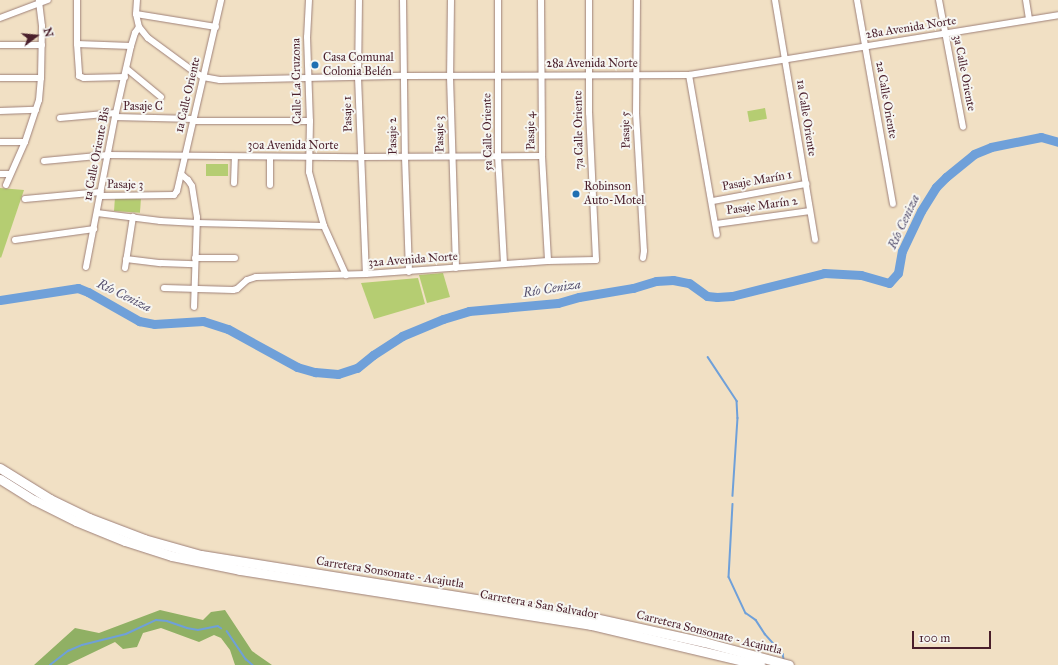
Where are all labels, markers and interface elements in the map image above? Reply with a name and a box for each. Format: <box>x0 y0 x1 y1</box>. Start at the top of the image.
street label: 28a Avenida Norte <box>865 14 957 42</box>
north arrow <box>16 16 56 56</box>
text: N <box>40 26 56 39</box>
street label: 3a Calle Oriente <box>950 34 978 112</box>
street label: Calle La Cruzona <box>289 38 305 124</box>
place label: Casa Comunal Colonia Belén <box>323 51 394 79</box>
street label: 1a Calle Oriente <box>172 56 204 134</box>
street label: 28a Avenida Norte <box>546 57 638 71</box>
marker: Casa Comunal Colonia Belén <box>310 60 320 70</box>
street label: 2a Calle Oriente <box>872 60 900 140</box>
street label: 1a Calle Oriente <box>793 79 819 157</box>
street label: 7a Calle Oriente <box>571 90 587 170</box>
street label: 5a Calle Oriente <box>480 93 496 171</box>
street label: Pasaje 1 <box>340 96 356 132</box>
street label: Pasaje C <box>123 100 163 114</box>
street label: 1a Calle Oriente Bis <box>81 106 113 202</box>
street label: Pasaje 5 <box>618 111 634 149</box>
street label: Pasaje 4 <box>523 112 539 150</box>
street label: Pasaje 3 <box>432 116 448 152</box>
street label: Pasaje 2 <box>385 117 401 155</box>
street label: 30a Avenida Norte <box>248 139 338 153</box>
street label: Pasaje Marín 1 <box>721 168 793 194</box>
street label: Pasaje 3 <box>107 177 143 193</box>
place label: Robinson Auto-Motel <box>584 180 645 208</box>
marker: Robinson Auto-Motel <box>571 189 581 199</box>
water label: Río Ceniza <box>885 192 923 252</box>
street label: Pasaje Marín 2 <box>725 194 799 218</box>
street label: 32a Avenida Norte <box>368 250 458 270</box>
water label: Río Ceniza <box>94 276 154 316</box>
water label: Río Ceniza <box>522 277 582 301</box>
street label: Carretera Sonsonate - Acajutla <box>315 554 465 592</box>
street label: Carretera a San Salvador <box>479 588 599 622</box>
street label: Carretera Sonsonate - Acajutla <box>635 608 783 658</box>
scale bar <box>914 623 993 649</box>
text: 100 m <box>919 631 950 645</box>

